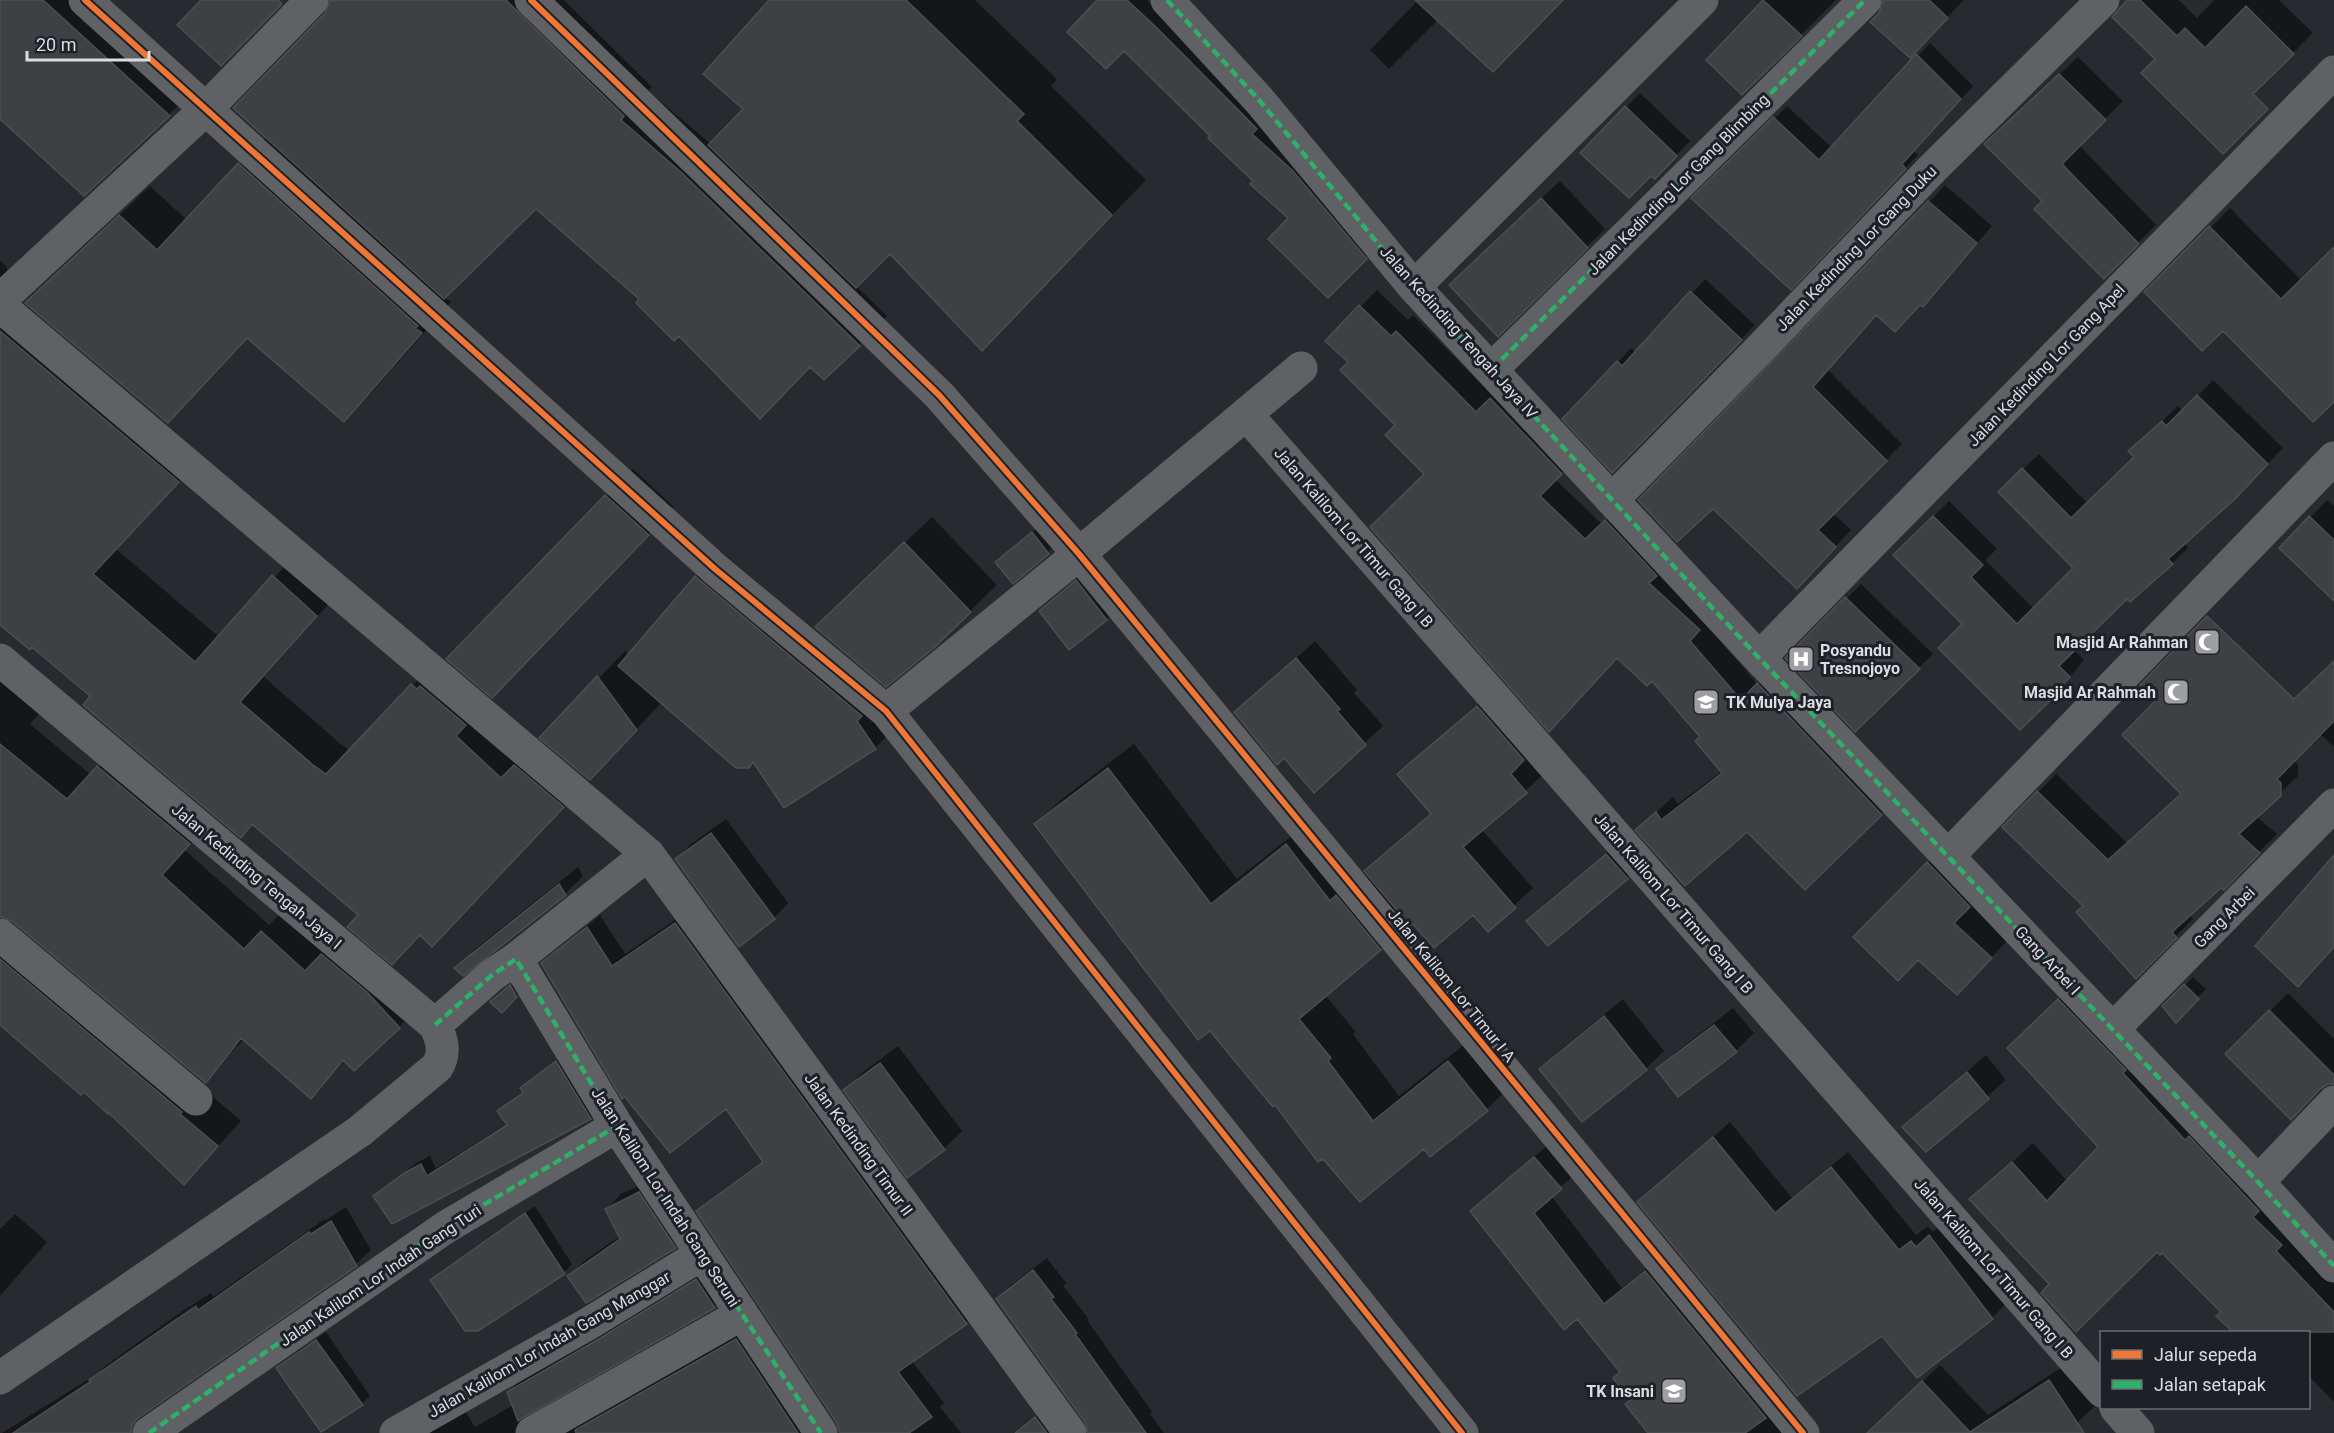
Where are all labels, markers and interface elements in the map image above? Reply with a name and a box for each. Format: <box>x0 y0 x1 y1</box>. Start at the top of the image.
scale bar <box>27 24 148 62</box>
text: 20 m <box>36 34 76 55</box>
street label: Jalan Kedinding Lor Gang Blimbing <box>1584 90 1773 279</box>
street label: Jalan Kedinding Lor Gang Duku <box>1772 162 1940 335</box>
street label: Jalan Kedinding Tengah Jaya IV <box>1376 242 1541 423</box>
street label: Jalan Kedinding Lor Gang Apel <box>1964 280 2129 450</box>
street label: Jalan Kalilom Lor Timur Gang I B <box>1270 443 1437 631</box>
mosque icon: Masjid Ar Rahman <box>2192 627 2222 657</box>
place label: Masjid Ar Rahman <box>2056 633 2188 652</box>
place label: Posyandu Tresnojoyo <box>1820 641 1900 678</box>
hospital icon: Posyandu Tresnojoyo <box>1786 644 1816 674</box>
mosque icon: Masjid Ar Rahmah <box>2161 677 2191 707</box>
place label: Masjid Ar Rahmah <box>2024 683 2156 702</box>
school or university icon: TK Mulya Jaya <box>1691 687 1721 717</box>
place label: TK Mulya Jaya <box>1726 693 1832 712</box>
street label: Jalan Kedinding Tengah Jaya I <box>168 800 345 953</box>
street label: Jalan Kalilom Lor Timur Gang I B <box>1590 809 1757 997</box>
street label: Gang Arbei <box>2190 883 2259 952</box>
street label: Jalan Kalilom Lor Timur I A <box>1384 905 1520 1066</box>
street label: Gang Arbei I <box>2011 922 2084 999</box>
street label: Jalan Kedinding Timur II <box>800 1069 917 1219</box>
street label: Jalan Kalilom Lor Indah Gang Seruni <box>587 1084 744 1310</box>
street label: Jalan Kalilom Lor Timur Gang I B <box>1910 1174 2077 1362</box>
street label: Jalan Kalilom Lor Indah Gang Turi <box>276 1201 485 1350</box>
street label: Jalan Kalilom Lor Indah Gang Manggar <box>425 1267 674 1422</box>
legend <box>2100 1331 2310 1409</box>
text: Jalur sepeda <box>2154 1344 2257 1365</box>
text: Jalan setapak <box>2154 1374 2267 1395</box>
school or university icon: TK Insani <box>1659 1376 1689 1406</box>
place label: TK Insani <box>1586 1382 1654 1401</box>

